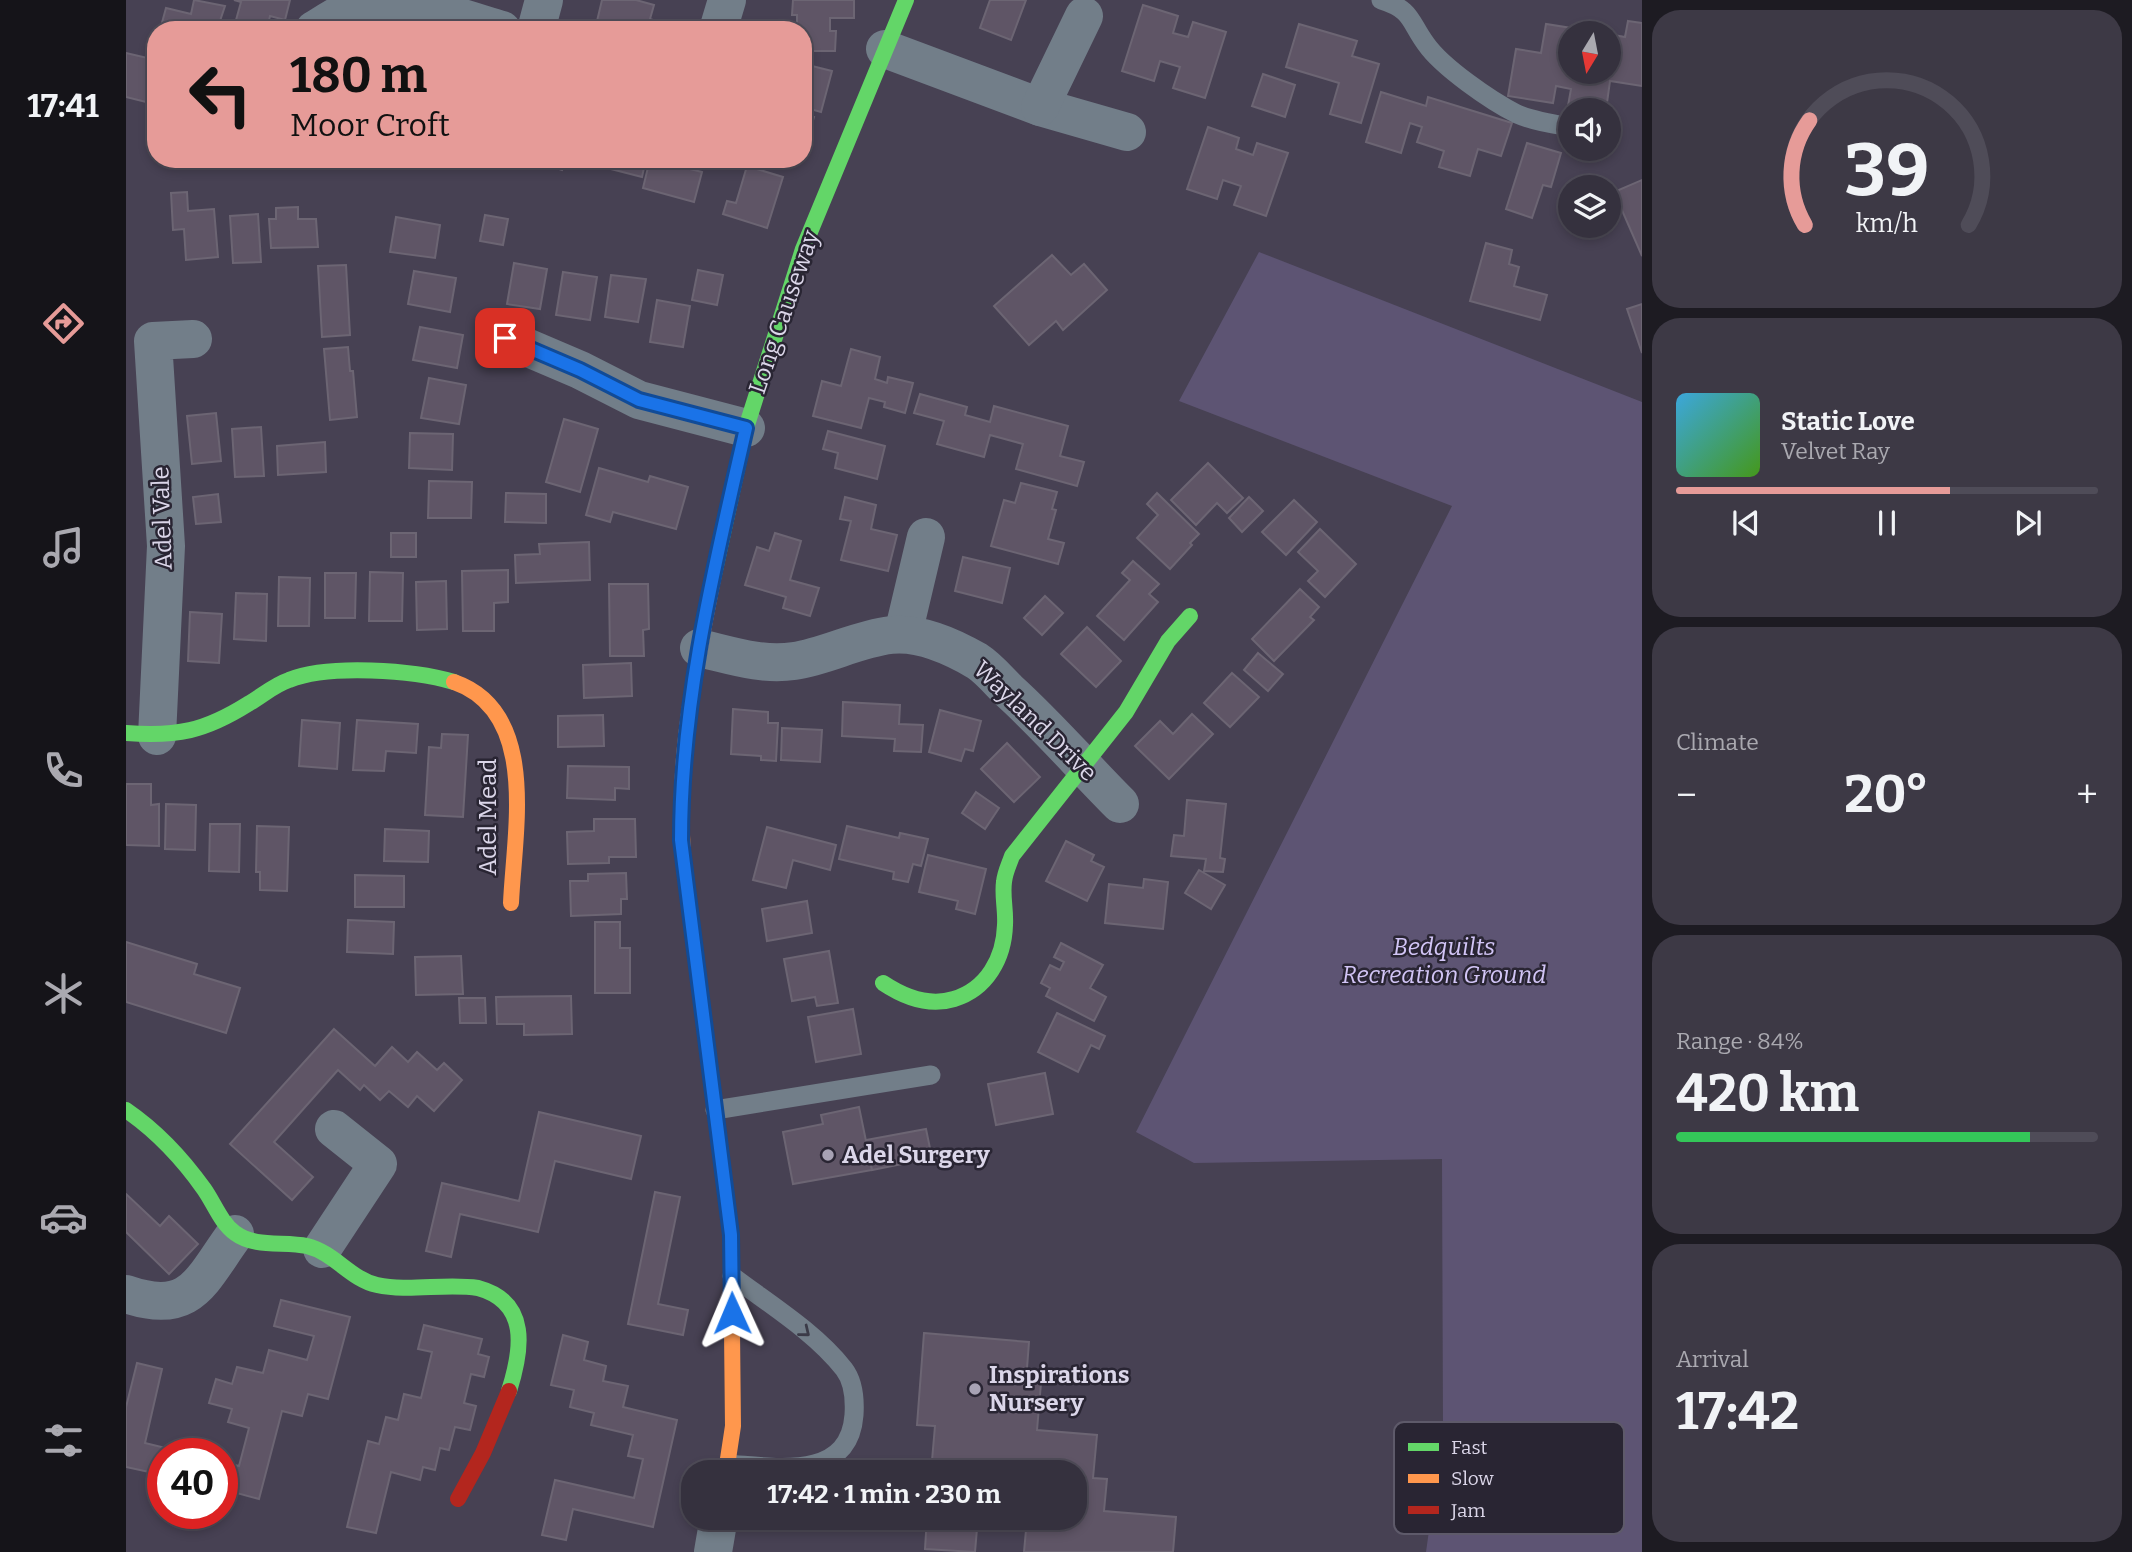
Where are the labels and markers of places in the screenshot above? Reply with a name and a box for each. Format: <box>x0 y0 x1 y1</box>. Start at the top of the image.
pin <box>475 308 535 368</box>
place label: Adel Surgery <box>842 1141 991 1169</box>
marker: Adel Surgery <box>820 1147 836 1163</box>
place label: Inspirations Nursery <box>989 1361 1130 1417</box>
marker: Inspirations Nursery <box>967 1381 983 1397</box>

